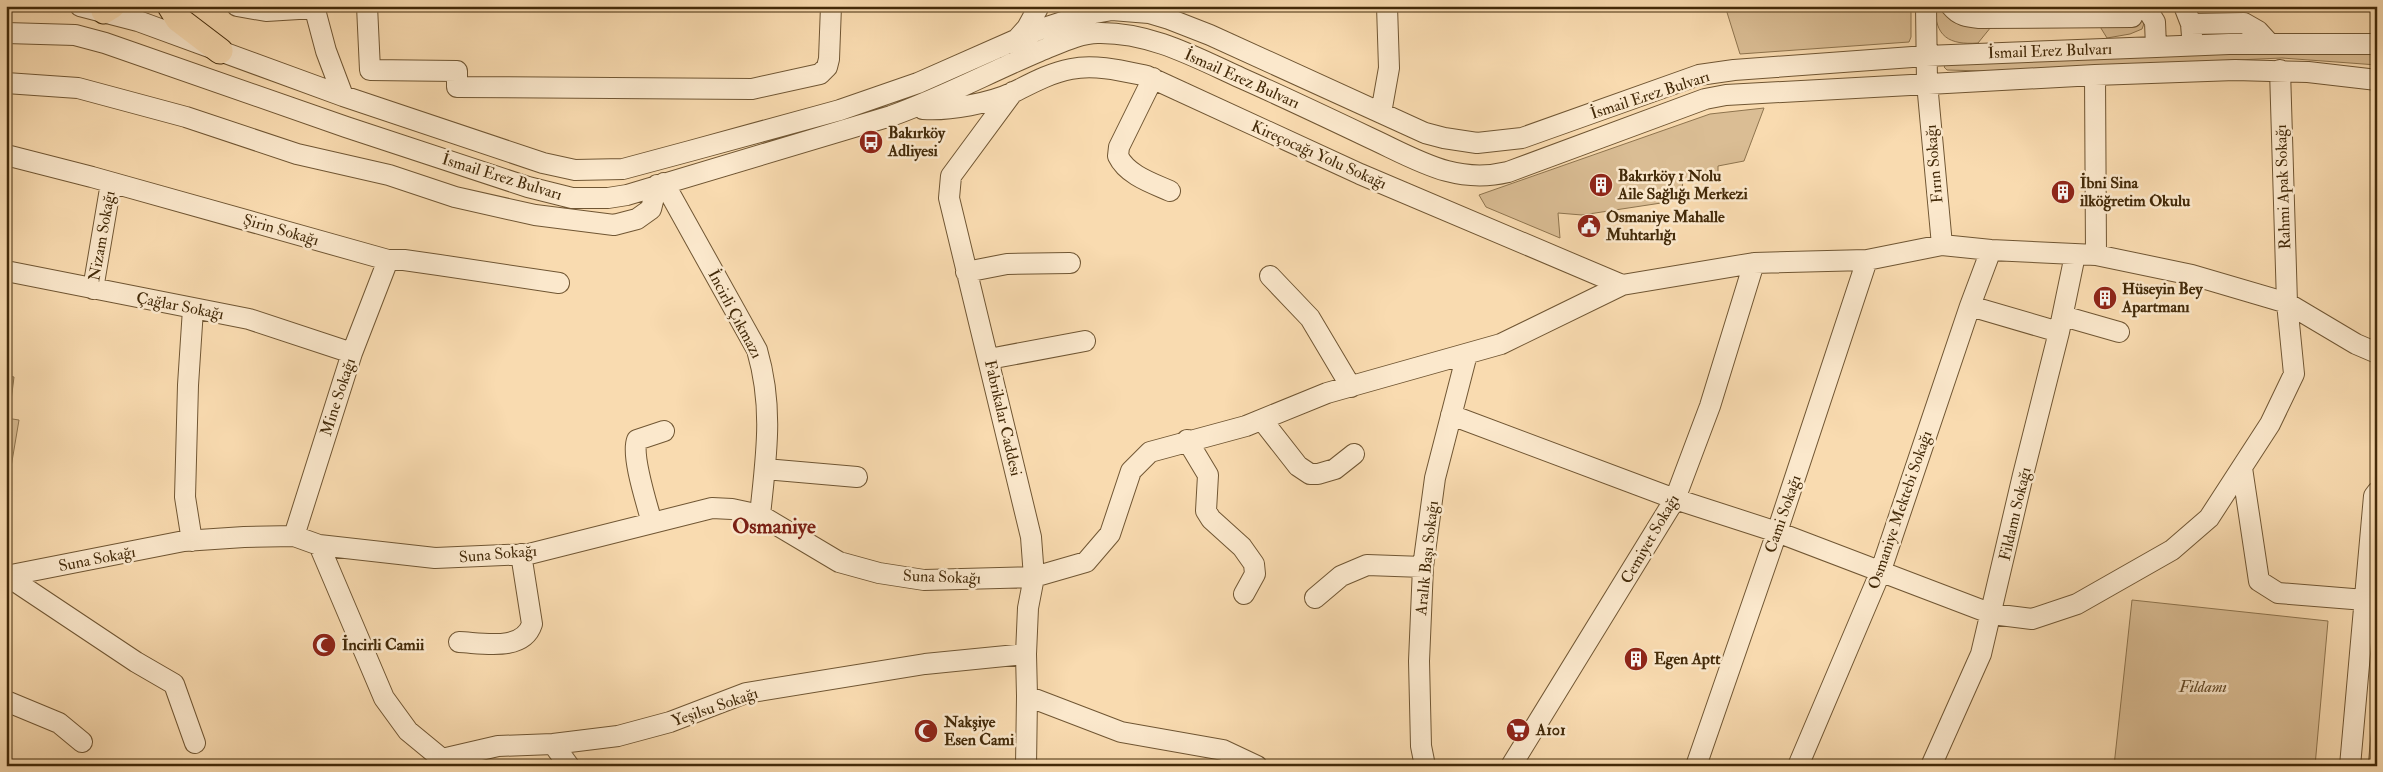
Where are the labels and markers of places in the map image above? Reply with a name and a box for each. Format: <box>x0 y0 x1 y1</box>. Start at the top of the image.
place label: Bakırköy Adliyesi <box>887 123 946 162</box>
bus stop icon: Bakırköy Adliyesi <box>858 129 884 155</box>
place label: Bakırköy 1 Nolu Aile Sağlığı Merkezi <box>1617 166 1748 205</box>
building icon: Bakırköy 1 Nolu Aile Sağlığı Merkezi <box>1588 172 1614 198</box>
place label: İbni Sina ilköğretim Okulu <box>2079 172 2191 212</box>
building icon: İbni Sina ilköğretim Okulu <box>2050 179 2076 205</box>
place label: Osmaniye Mahalle Muhtarlığı <box>1605 207 1725 246</box>
public building icon: Osmaniye Mahalle Muhtarlığı <box>1576 213 1602 239</box>
place label: Hüseyin Bey Apartmanı <box>2121 279 2204 318</box>
building icon: Hüseyin Bey Apartmanı <box>2092 285 2118 311</box>
mosque icon: İncirli Camii <box>311 632 337 658</box>
place label: İncirli Camii <box>342 634 425 655</box>
building icon: Egen Aptt <box>1623 646 1649 672</box>
place label: Egen Aptt <box>1654 649 1721 670</box>
place label: Nakşiye Esen Cami <box>943 712 1015 750</box>
supermarket icon: A101 <box>1505 717 1531 743</box>
mosque icon: Nakşiye Esen Cami <box>913 718 939 744</box>
place label: A101 <box>1535 720 1566 740</box>

